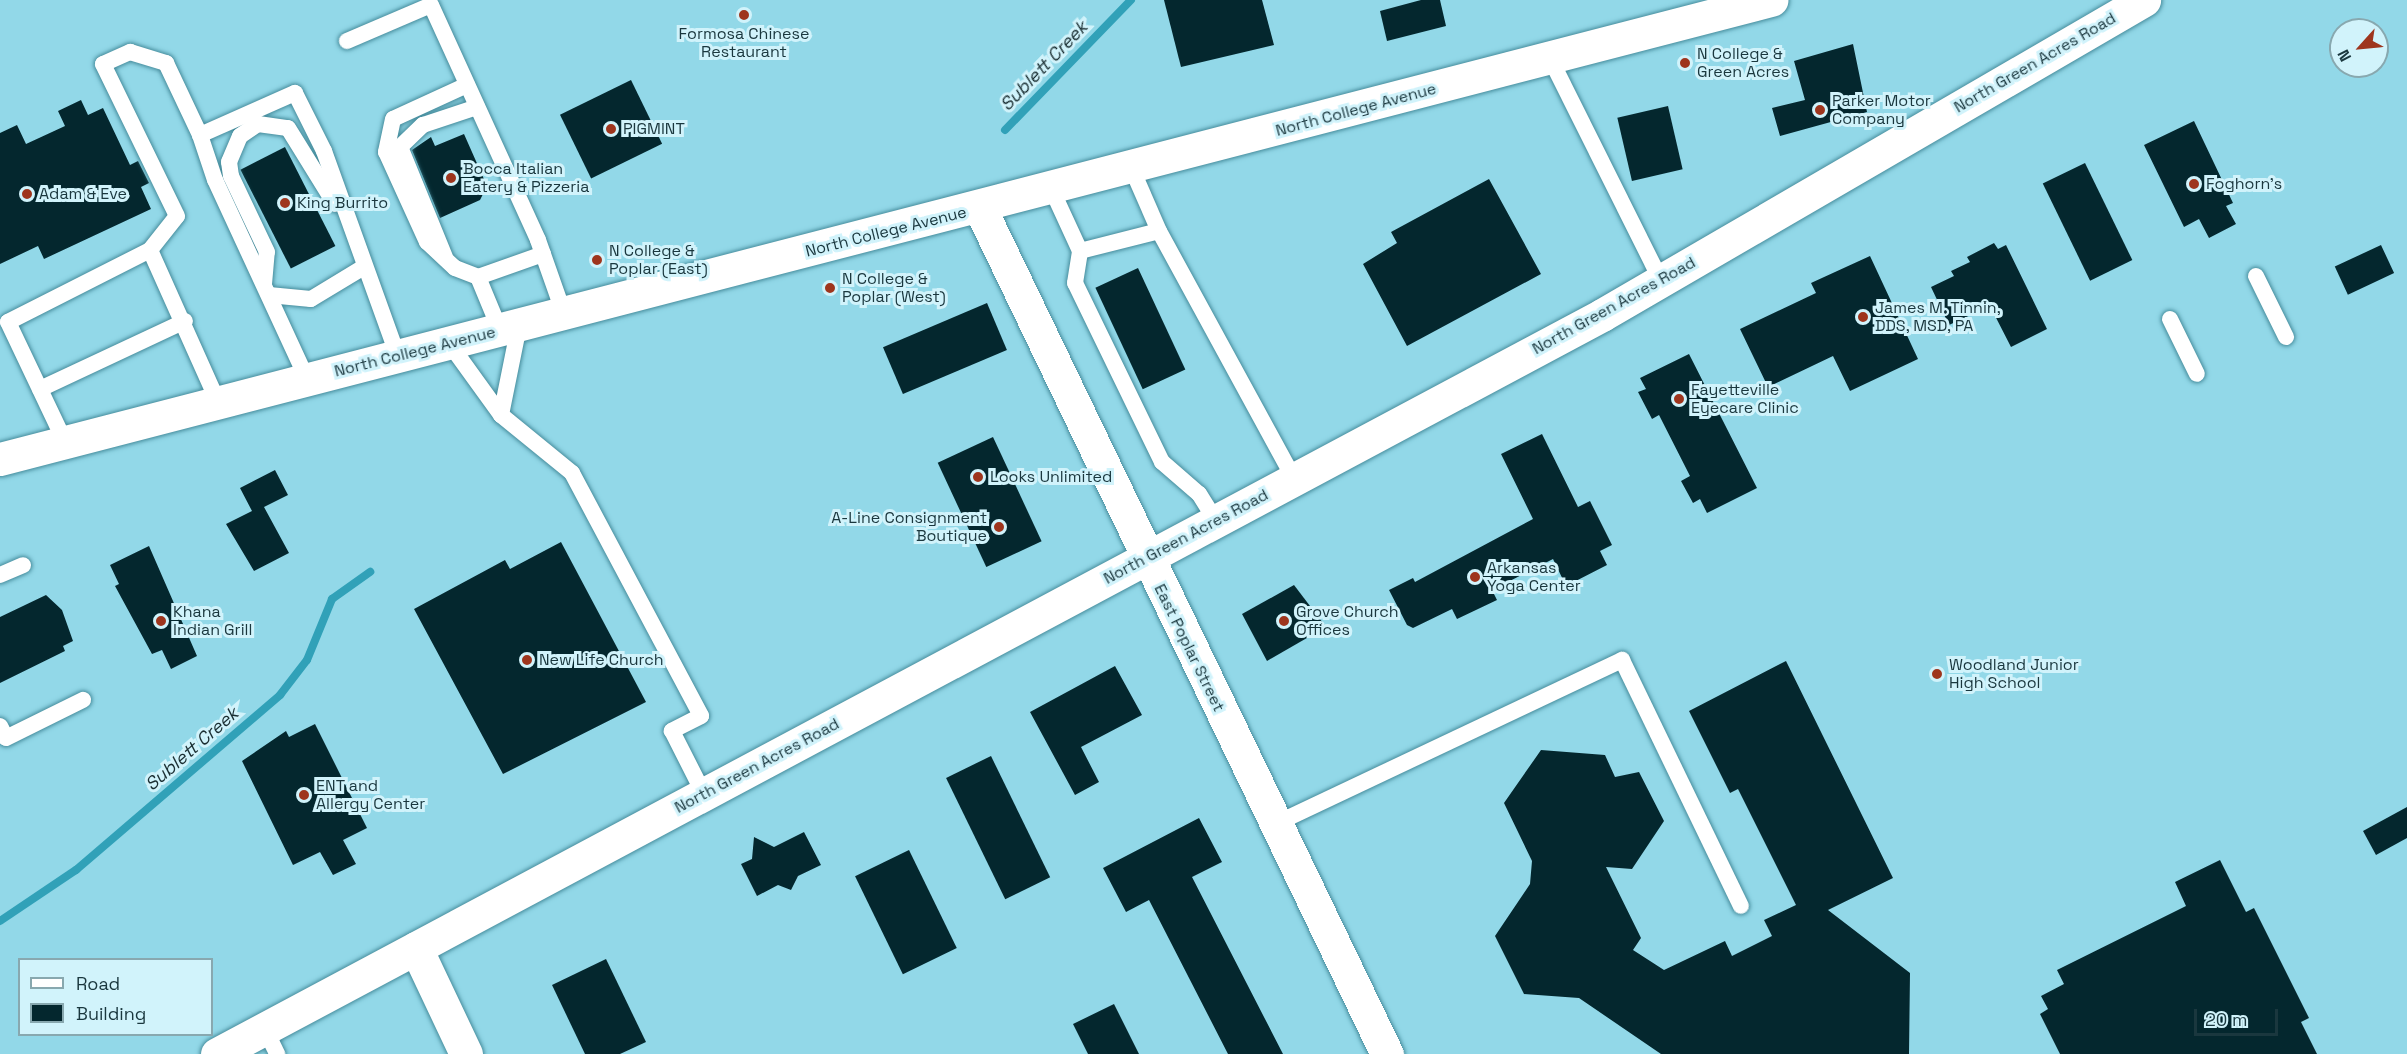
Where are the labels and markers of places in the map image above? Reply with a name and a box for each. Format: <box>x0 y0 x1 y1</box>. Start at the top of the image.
marker: Formosa Chinese Restaurant <box>737 8 751 22</box>
place label: Formosa Chinese Restaurant <box>679 24 809 62</box>
place label: N College & Green Acres <box>1697 44 1789 82</box>
marker: N College & Green Acres <box>1678 56 1692 70</box>
place label: Parker Motor Company <box>1832 91 1931 129</box>
marker: Parker Motor Company <box>1813 103 1827 117</box>
place label: PIGMINT <box>623 119 685 139</box>
marker: PIGMINT <box>604 122 618 136</box>
place label: Bocca Italian Eatery & Pizzeria <box>463 159 589 197</box>
marker: Bocca Italian Eatery & Pizzeria <box>444 171 458 185</box>
place label: Foghorn's <box>2206 174 2282 194</box>
marker: Foghorn's <box>2187 177 2201 191</box>
place label: Adam & Eve <box>39 184 127 204</box>
marker: Adam & Eve <box>20 187 34 201</box>
place label: King Burrito <box>297 193 388 213</box>
marker: King Burrito <box>278 196 292 210</box>
place label: N College & Poplar (East) <box>609 241 708 279</box>
marker: N College & Poplar (East) <box>590 253 604 267</box>
place label: N College & Poplar (West) <box>842 269 946 307</box>
marker: N College & Poplar (West) <box>823 281 837 295</box>
place label: James M. Tinnin, DDS, MSD, PA <box>1875 298 2002 336</box>
marker: James M. Tinnin, DDS, MSD, PA <box>1856 310 1870 324</box>
place label: Fayetteville Eyecare Clinic <box>1691 380 1799 418</box>
marker: Fayetteville Eyecare Clinic <box>1672 392 1686 406</box>
place label: Looks Unlimited <box>990 467 1112 487</box>
marker: Looks Unlimited <box>971 470 985 484</box>
place label: A-Line Consignment Boutique <box>831 508 987 546</box>
marker: A-Line Consignment Boutique <box>992 520 1006 534</box>
place label: Arkansas Yoga Center <box>1487 558 1581 596</box>
marker: Arkansas Yoga Center <box>1468 570 1482 584</box>
place label: Khana Indian Grill <box>173 602 252 640</box>
place label: Grove Church Offices <box>1296 602 1399 640</box>
marker: Khana Indian Grill <box>154 614 168 628</box>
marker: Grove Church Offices <box>1277 614 1291 628</box>
place label: New Life Church <box>539 650 664 670</box>
marker: New Life Church <box>520 653 534 667</box>
place label: Woodland Junior High School <box>1949 655 2079 693</box>
marker: Woodland Junior High School <box>1930 667 1944 681</box>
place label: ENT and Allergy Center <box>316 776 425 814</box>
marker: ENT and Allergy Center <box>297 788 311 802</box>

